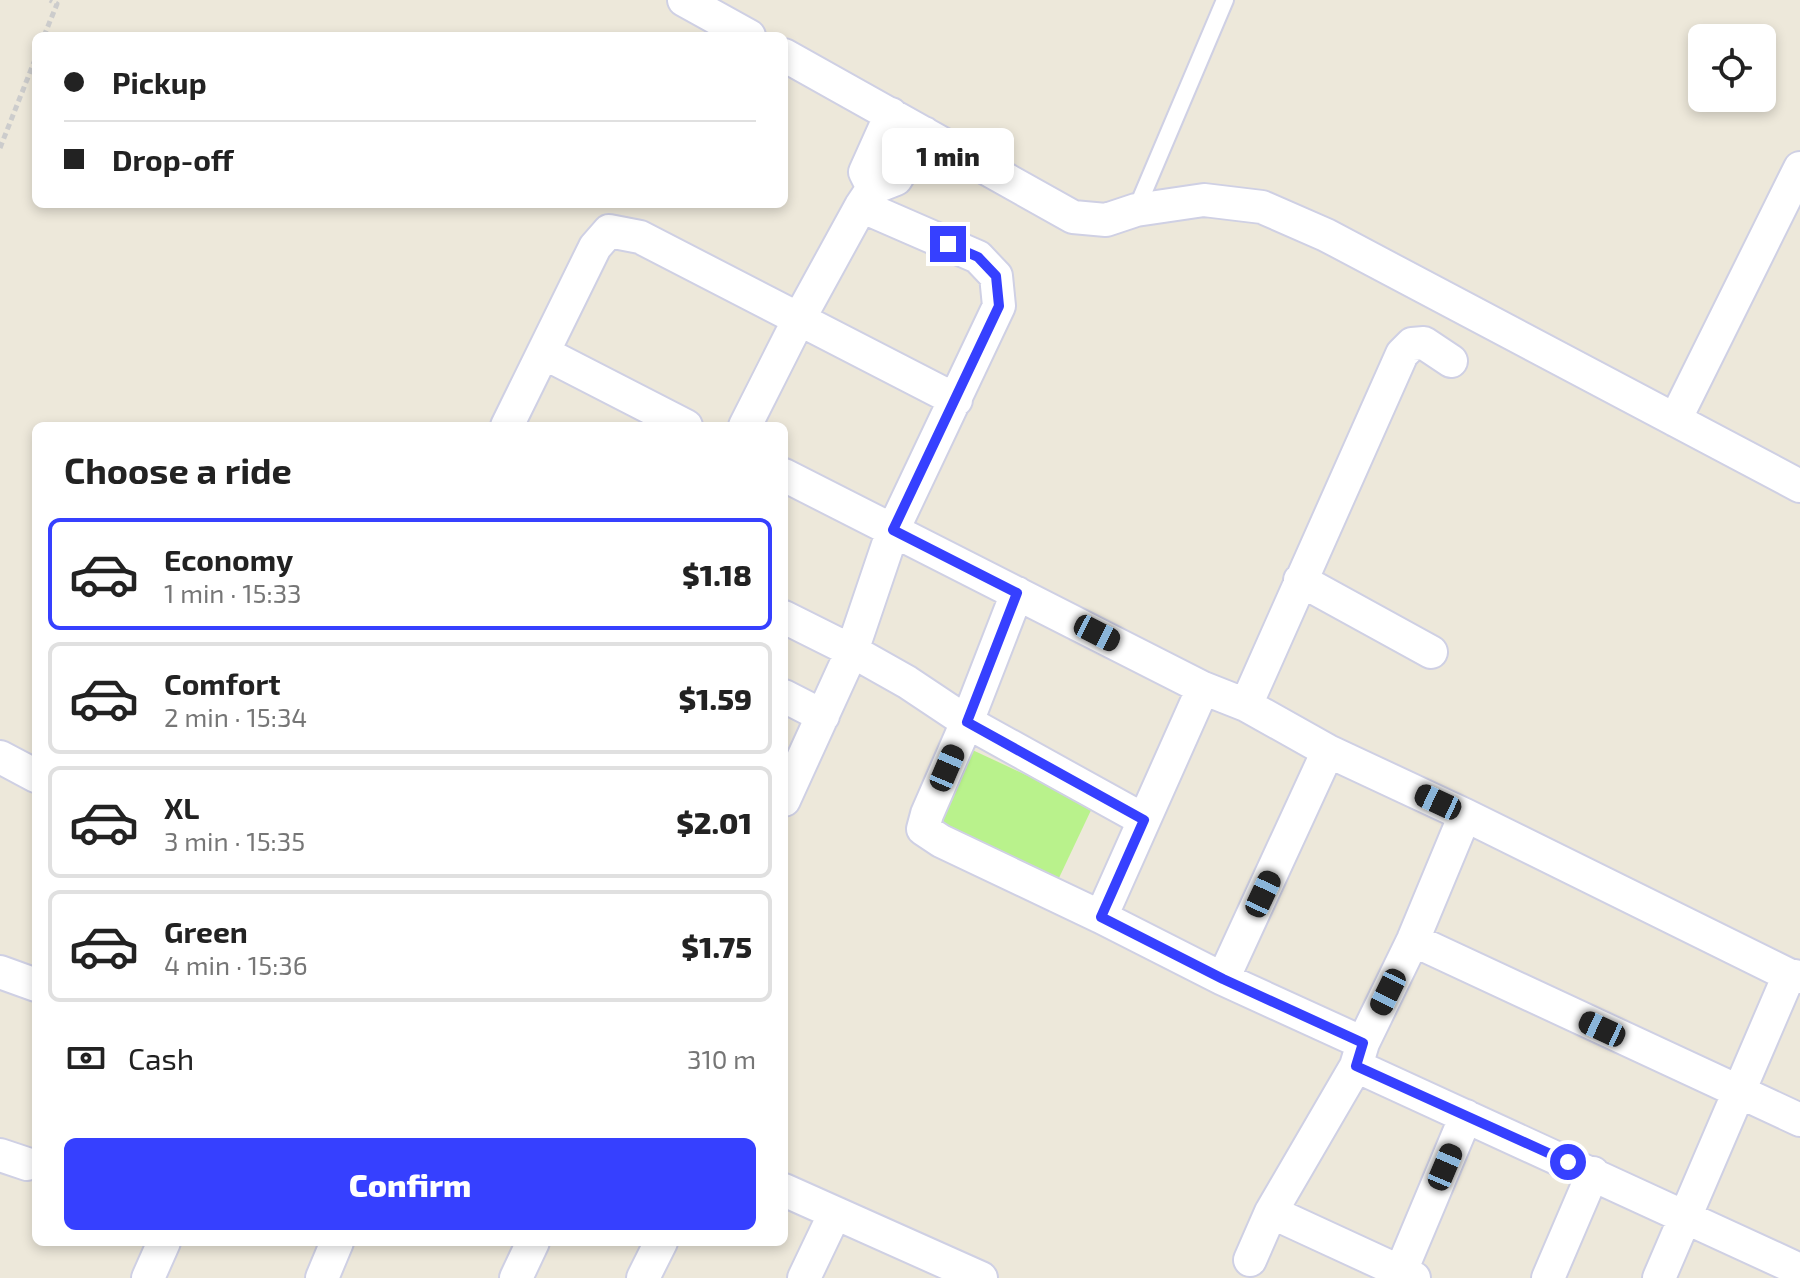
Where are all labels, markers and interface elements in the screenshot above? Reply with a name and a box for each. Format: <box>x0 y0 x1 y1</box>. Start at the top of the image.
map controls <box>1688 24 1776 112</box>
button: locate <box>1688 24 1776 112</box>
text: Pickup <box>112 64 207 100</box>
callout: 1 min <box>882 128 1014 184</box>
text: 1 min <box>916 140 980 171</box>
text: Drop-off <box>112 141 234 177</box>
route end <box>930 226 966 262</box>
text: Choose a ride <box>64 448 292 491</box>
icon: car <box>68 538 140 610</box>
text: Economy <box>164 541 293 577</box>
text: $1.18 <box>682 556 752 592</box>
text: 1 min · 15:33 <box>164 577 302 608</box>
car <box>1070 611 1124 655</box>
icon: car <box>68 662 140 734</box>
text: Comfort <box>164 665 281 701</box>
text: $1.59 <box>678 680 752 716</box>
text: 2 min · 15:34 <box>164 701 307 732</box>
car <box>927 741 967 795</box>
car <box>1411 781 1465 823</box>
icon: car <box>68 786 140 858</box>
text: XL <box>164 789 199 825</box>
text: $2.01 <box>676 804 752 840</box>
text: 3 min · 15:35 <box>164 825 305 856</box>
car <box>1242 867 1284 921</box>
icon: car <box>68 910 140 982</box>
text: Green <box>164 913 248 949</box>
text: $1.75 <box>681 928 752 964</box>
text: 4 min · 15:36 <box>164 949 308 980</box>
car <box>1367 965 1409 1019</box>
car <box>1575 1008 1629 1050</box>
icon: cash <box>64 1036 108 1080</box>
text: Cash <box>128 1040 194 1076</box>
text: 310 m <box>687 1043 756 1074</box>
button: Confirm <box>64 1138 756 1230</box>
car <box>1425 1140 1465 1194</box>
route start <box>1550 1144 1586 1180</box>

